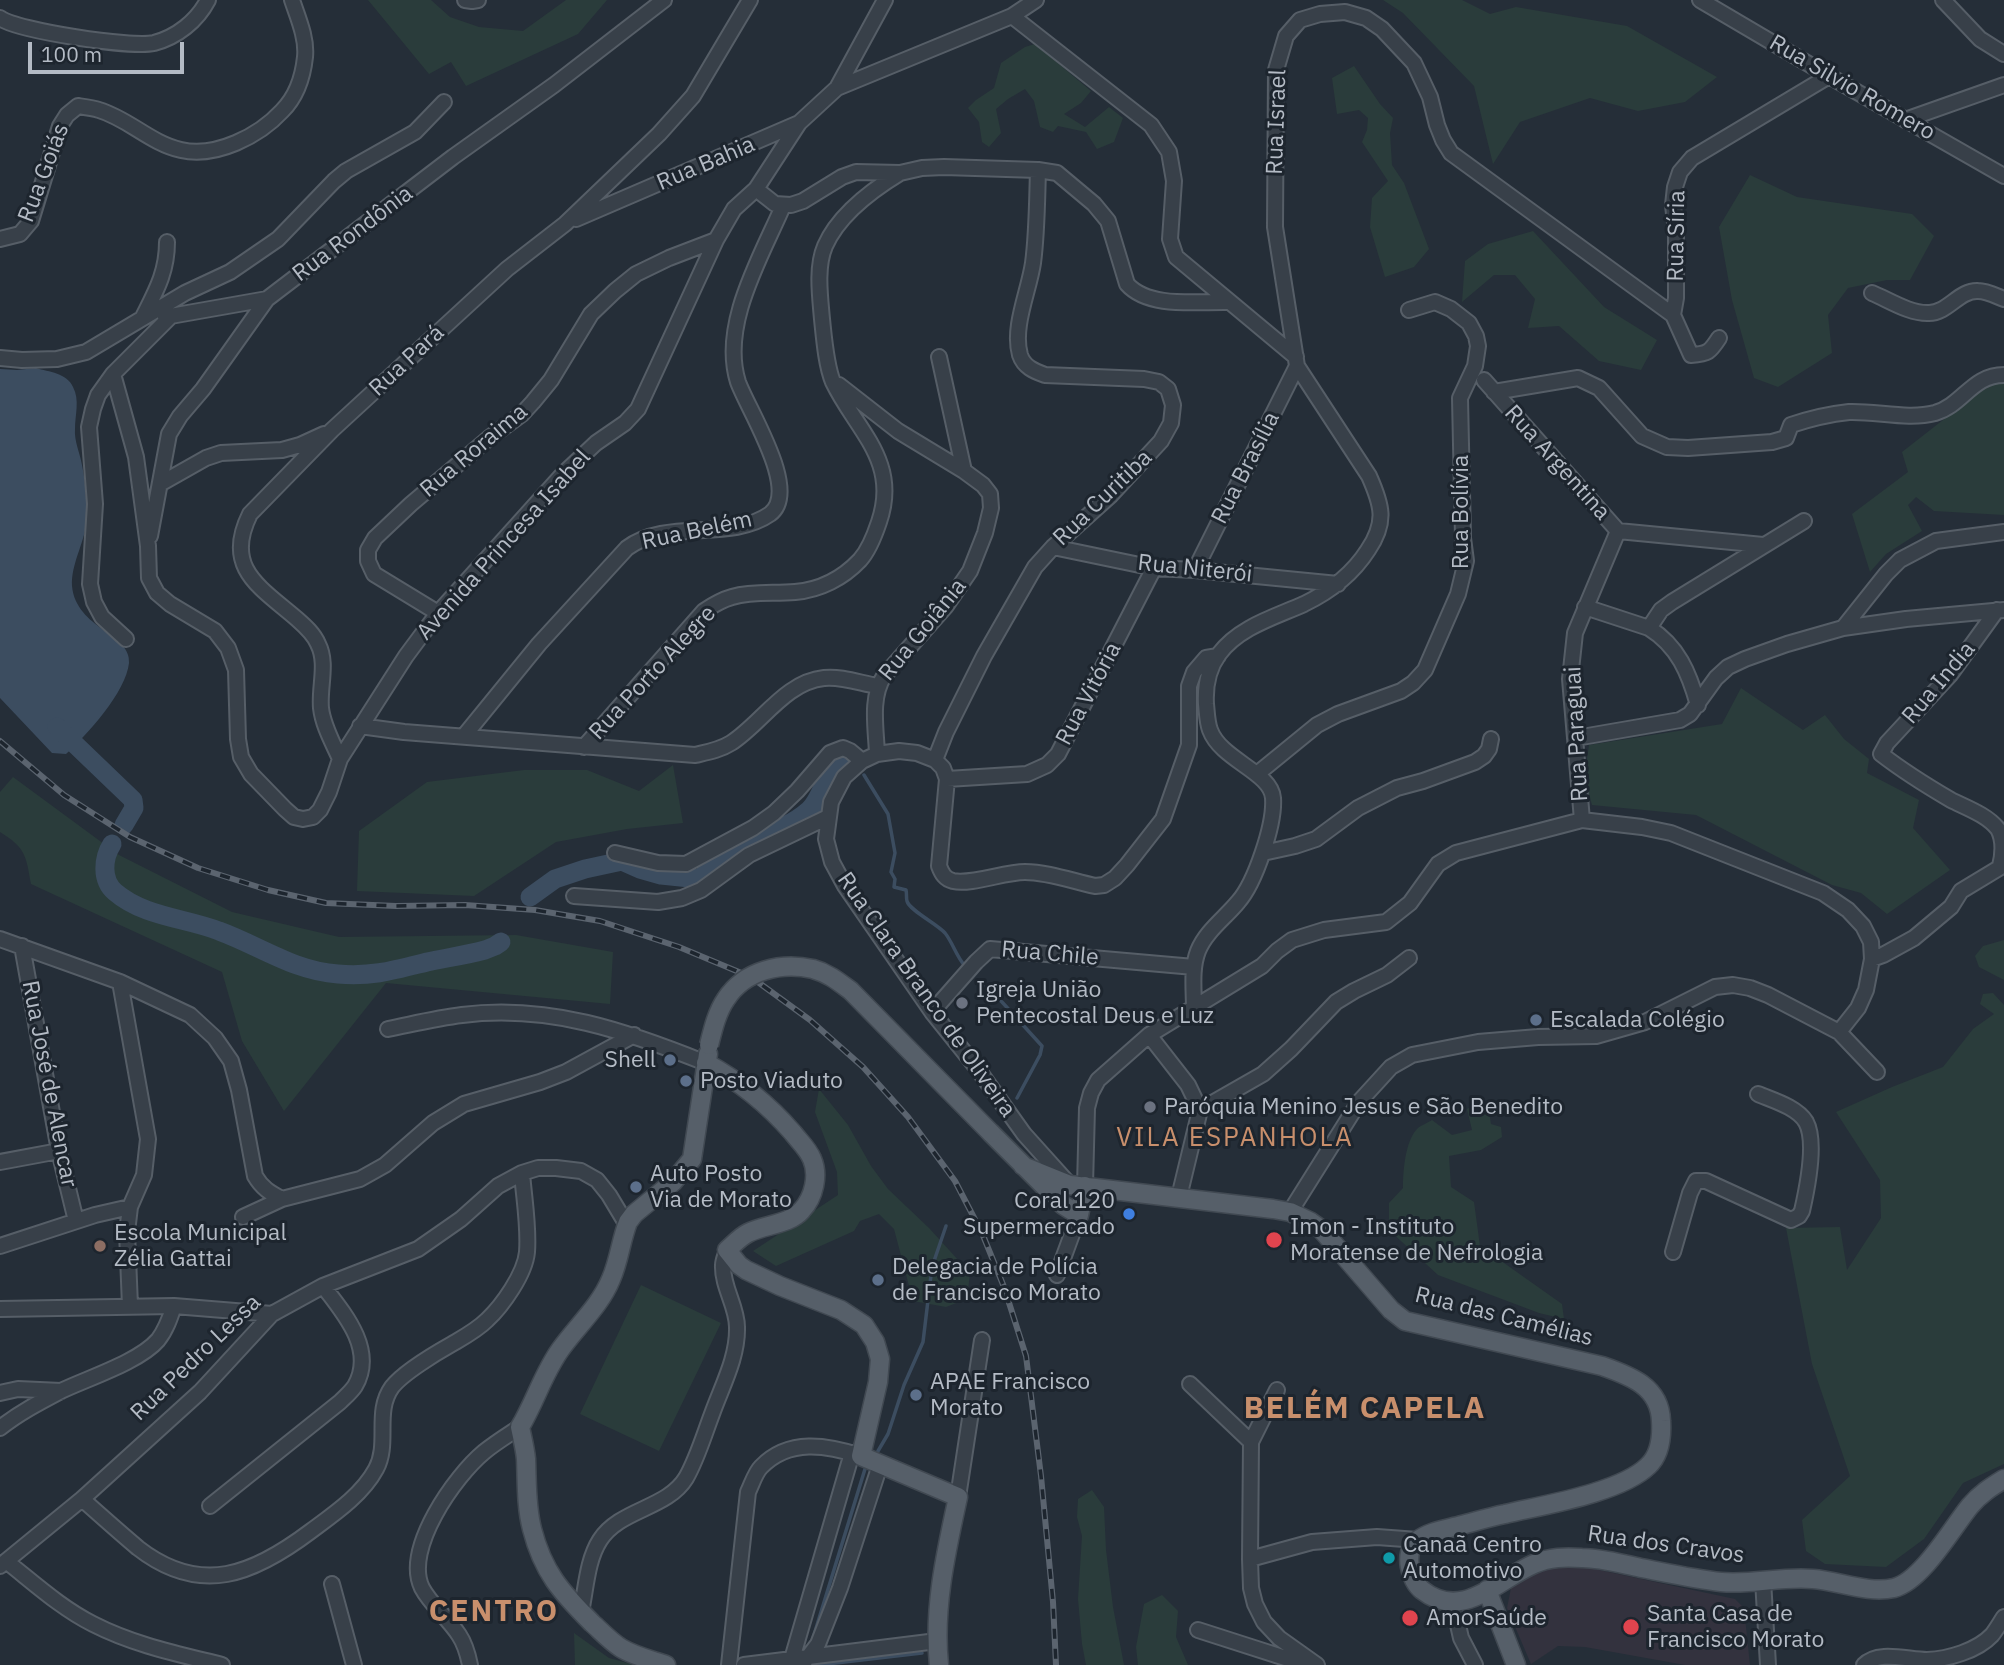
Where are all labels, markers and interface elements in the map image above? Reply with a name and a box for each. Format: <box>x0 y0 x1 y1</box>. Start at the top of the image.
scale bar <box>32 28 187 72</box>
street label: Rua Silvio Romero <box>1764 29 1940 147</box>
text: 100 m <box>41 40 102 68</box>
street label: Rua Israel <box>1261 69 1293 175</box>
street label: Rua Goiás <box>13 120 75 226</box>
street label: Rua Bahia <box>653 131 759 197</box>
street label: Rua Rondônia <box>288 180 418 288</box>
street label: Rua Síria <box>1662 190 1692 282</box>
street label: Rua Pará <box>364 319 450 403</box>
street label: Rua Roraima <box>415 398 533 504</box>
street label: Rua Argentina <box>1498 400 1616 526</box>
street label: Rua Brasília <box>1206 407 1286 529</box>
street label: Avenida Princesa Isabel <box>411 444 597 646</box>
street label: Rua Curitiba <box>1048 444 1158 552</box>
street label: Rua Bolívia <box>1447 455 1475 569</box>
street label: Rua Belém <box>639 506 755 556</box>
street label: Rua Niterói <box>1136 549 1254 589</box>
street label: Rua Goiânia <box>873 573 973 687</box>
street label: Rua Porto Alegre <box>584 600 722 746</box>
street label: Rua India <box>1897 636 1981 730</box>
street label: Rua Vitória <box>1050 638 1128 750</box>
street label: Rua Paraguai <box>1560 666 1594 802</box>
street label: Rua Clara Branco de Oliveira <box>831 867 1021 1123</box>
street label: Rua Chile <box>1000 936 1100 972</box>
place label: Igreja União Pentecostal Deus e Luz <box>976 976 1214 1030</box>
street label: Rua José de Alencar <box>15 978 83 1190</box>
marker: Igreja União Pentecostal Deus e Luz <box>954 995 970 1011</box>
place label: Escalada Colégio <box>1550 1006 1725 1034</box>
marker: Escalada Colégio <box>1528 1012 1544 1028</box>
place label: Shell <box>605 1046 656 1074</box>
marker: Shell <box>662 1052 678 1068</box>
place label: Posto Viaduto <box>700 1067 843 1095</box>
marker: Posto Viaduto <box>678 1073 694 1089</box>
place label: Paróquia Menino Jesus e São Benedito <box>1164 1093 1563 1121</box>
marker: Paróquia Menino Jesus e São Benedito <box>1142 1099 1158 1115</box>
district label: VILA ESPANHOLA <box>1118 1122 1352 1154</box>
place label: Auto Posto Via de Morato <box>650 1160 792 1214</box>
marker: Auto Posto Via de Morato <box>628 1179 644 1195</box>
place label: Coral 120 Supermercado <box>963 1187 1115 1241</box>
marker: Coral 120 Supermercado <box>1121 1206 1137 1222</box>
place label: Imon - Instituto Moratense de Nefrologia <box>1290 1213 1543 1267</box>
place label: Escola Municipal Zélia Gattai <box>114 1219 287 1273</box>
marker: Imon - Instituto Moratense de Nefrologia <box>1264 1230 1284 1250</box>
marker: Escola Municipal Zélia Gattai <box>92 1238 108 1254</box>
place label: Delegacia de Polícia de Francisco Morato <box>892 1253 1101 1307</box>
marker: Delegacia de Polícia de Francisco Morato <box>870 1272 886 1288</box>
street label: Rua das Camélias <box>1412 1282 1596 1352</box>
street label: Rua Pedro Lessa <box>125 1289 267 1427</box>
place label: APAE Francisco Morato <box>930 1368 1090 1422</box>
marker: APAE Francisco Morato <box>908 1387 924 1403</box>
district label: BELÉM CAPELA <box>1245 1391 1485 1427</box>
street label: Rua dos Cravos <box>1586 1520 1746 1570</box>
place label: Canaã Centro Automotivo <box>1403 1531 1542 1585</box>
marker: Canaã Centro Automotivo <box>1381 1550 1397 1566</box>
district label: CENTRO <box>430 1594 558 1630</box>
place label: Santa Casa de Francisco Morato <box>1647 1600 1824 1654</box>
place label: AmorSaúde <box>1426 1604 1547 1632</box>
marker: AmorSaúde <box>1400 1608 1420 1628</box>
marker: Santa Casa de Francisco Morato <box>1621 1617 1641 1637</box>

